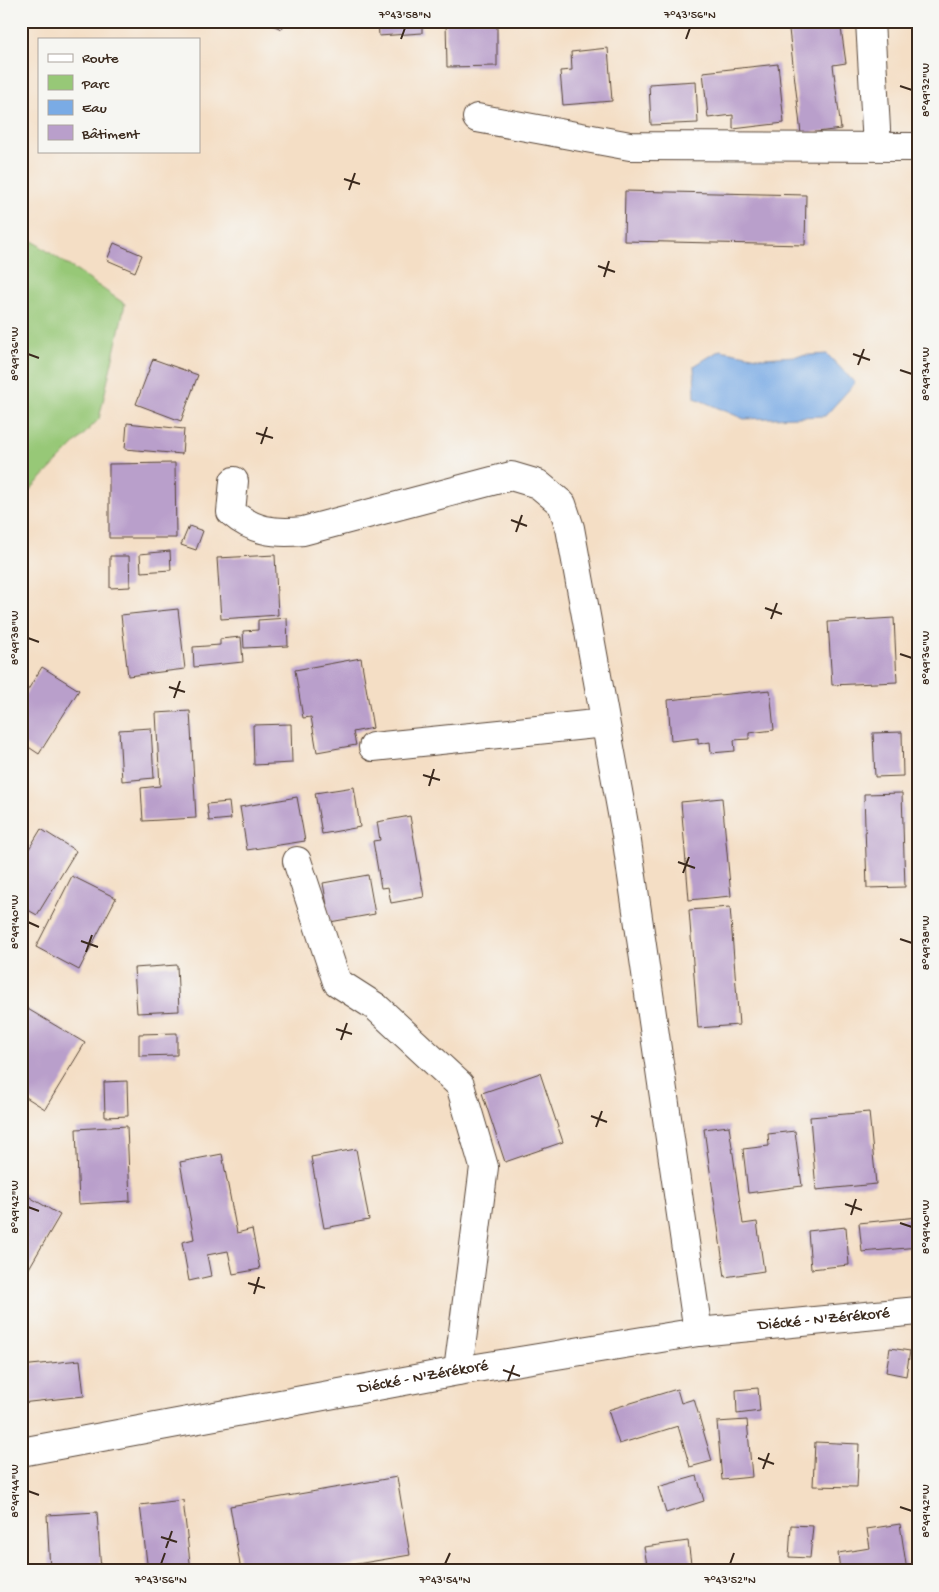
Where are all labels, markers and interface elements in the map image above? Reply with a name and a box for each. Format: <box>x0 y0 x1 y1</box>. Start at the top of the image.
text: 7°43'58"N <box>378 9 431 23</box>
text: 7°43'56"N <box>663 9 716 23</box>
legend <box>38 38 200 152</box>
text: Route <box>82 50 119 68</box>
text: 8°49'32"W <box>920 63 934 117</box>
text: Parc <box>81 76 110 94</box>
text: Eau <box>82 100 107 118</box>
text: Bâtiment <box>81 126 141 144</box>
text: 8°49'36"W <box>9 327 23 381</box>
text: 8°49'34"W <box>920 347 934 401</box>
text: 8°49'38"W <box>9 611 23 665</box>
text: 8°49'36"W <box>920 631 934 685</box>
text: 8°49'40"W <box>9 895 23 949</box>
text: 8°49'38"W <box>920 916 934 970</box>
text: 8°49'42"W <box>9 1180 23 1234</box>
text: 8°49'40"W <box>920 1200 934 1254</box>
street label: Diécké - N'Zérékoré <box>756 1304 891 1336</box>
street label: Diécké - N'Zérékoré <box>355 1357 490 1399</box>
text: 8°49'44"W <box>9 1464 23 1518</box>
text: 8°49'42"W <box>920 1484 934 1538</box>
text: 7°43'56"N <box>134 1574 187 1588</box>
text: 7°43'54"N <box>418 1574 471 1588</box>
text: 7°43'52"N <box>703 1574 756 1588</box>

